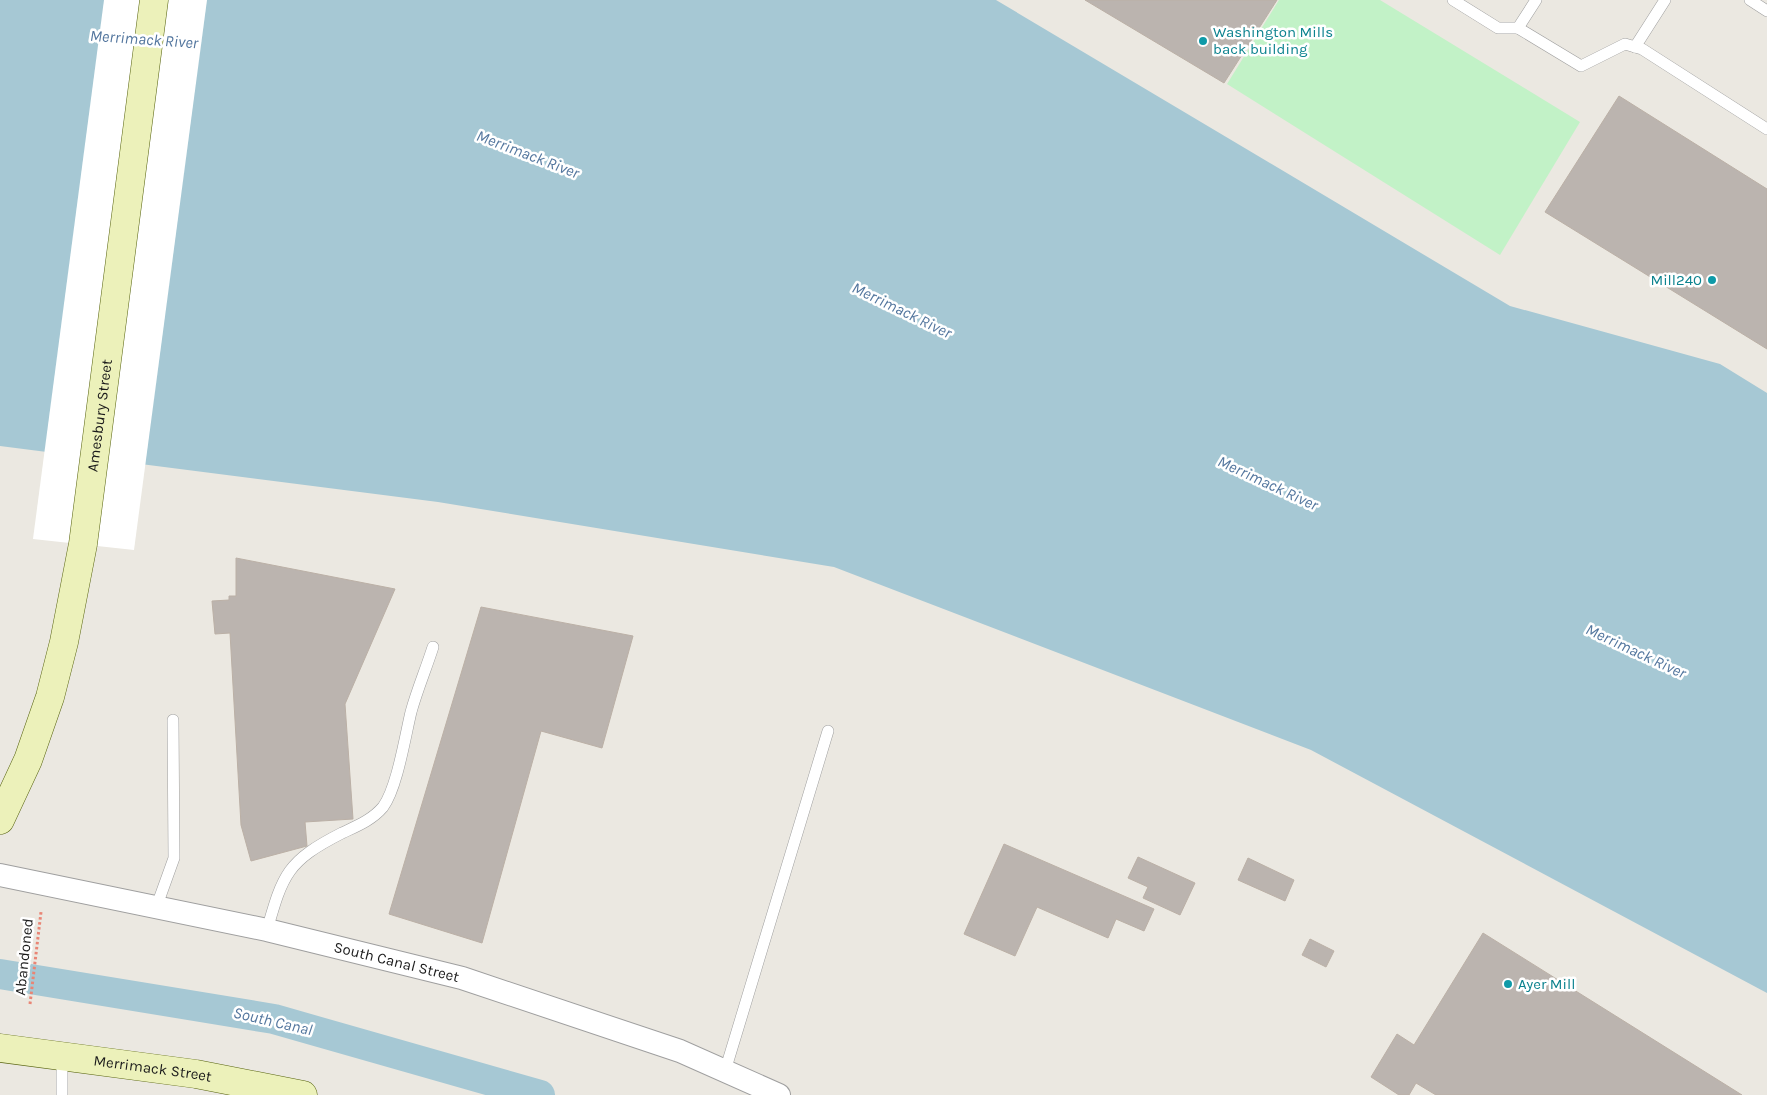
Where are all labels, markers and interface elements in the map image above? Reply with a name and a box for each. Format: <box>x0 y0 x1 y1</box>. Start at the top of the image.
place label: Washington Mills back building <box>1213 23 1333 58</box>
water label: Merrimack River <box>89 26 199 52</box>
marker: Washington Mills back building <box>1197 35 1209 47</box>
water label: Merrimack River <box>474 126 583 183</box>
place label: Mill240 <box>1650 271 1702 289</box>
marker: Mill240 <box>1706 274 1718 286</box>
water label: Merrimack River <box>849 278 955 343</box>
street label: Amesbury Street <box>83 358 116 473</box>
water label: Merrimack River <box>1215 451 1322 515</box>
water label: Merrimack River <box>1583 619 1690 683</box>
street label: Abandoned <box>11 917 37 997</box>
street label: South Canal Street <box>332 938 461 986</box>
place label: Ayer Mill <box>1518 975 1575 993</box>
marker: Ayer Mill <box>1502 978 1514 990</box>
water label: South Canal <box>232 1003 314 1039</box>
street label: Merrimack Street <box>92 1052 214 1086</box>

